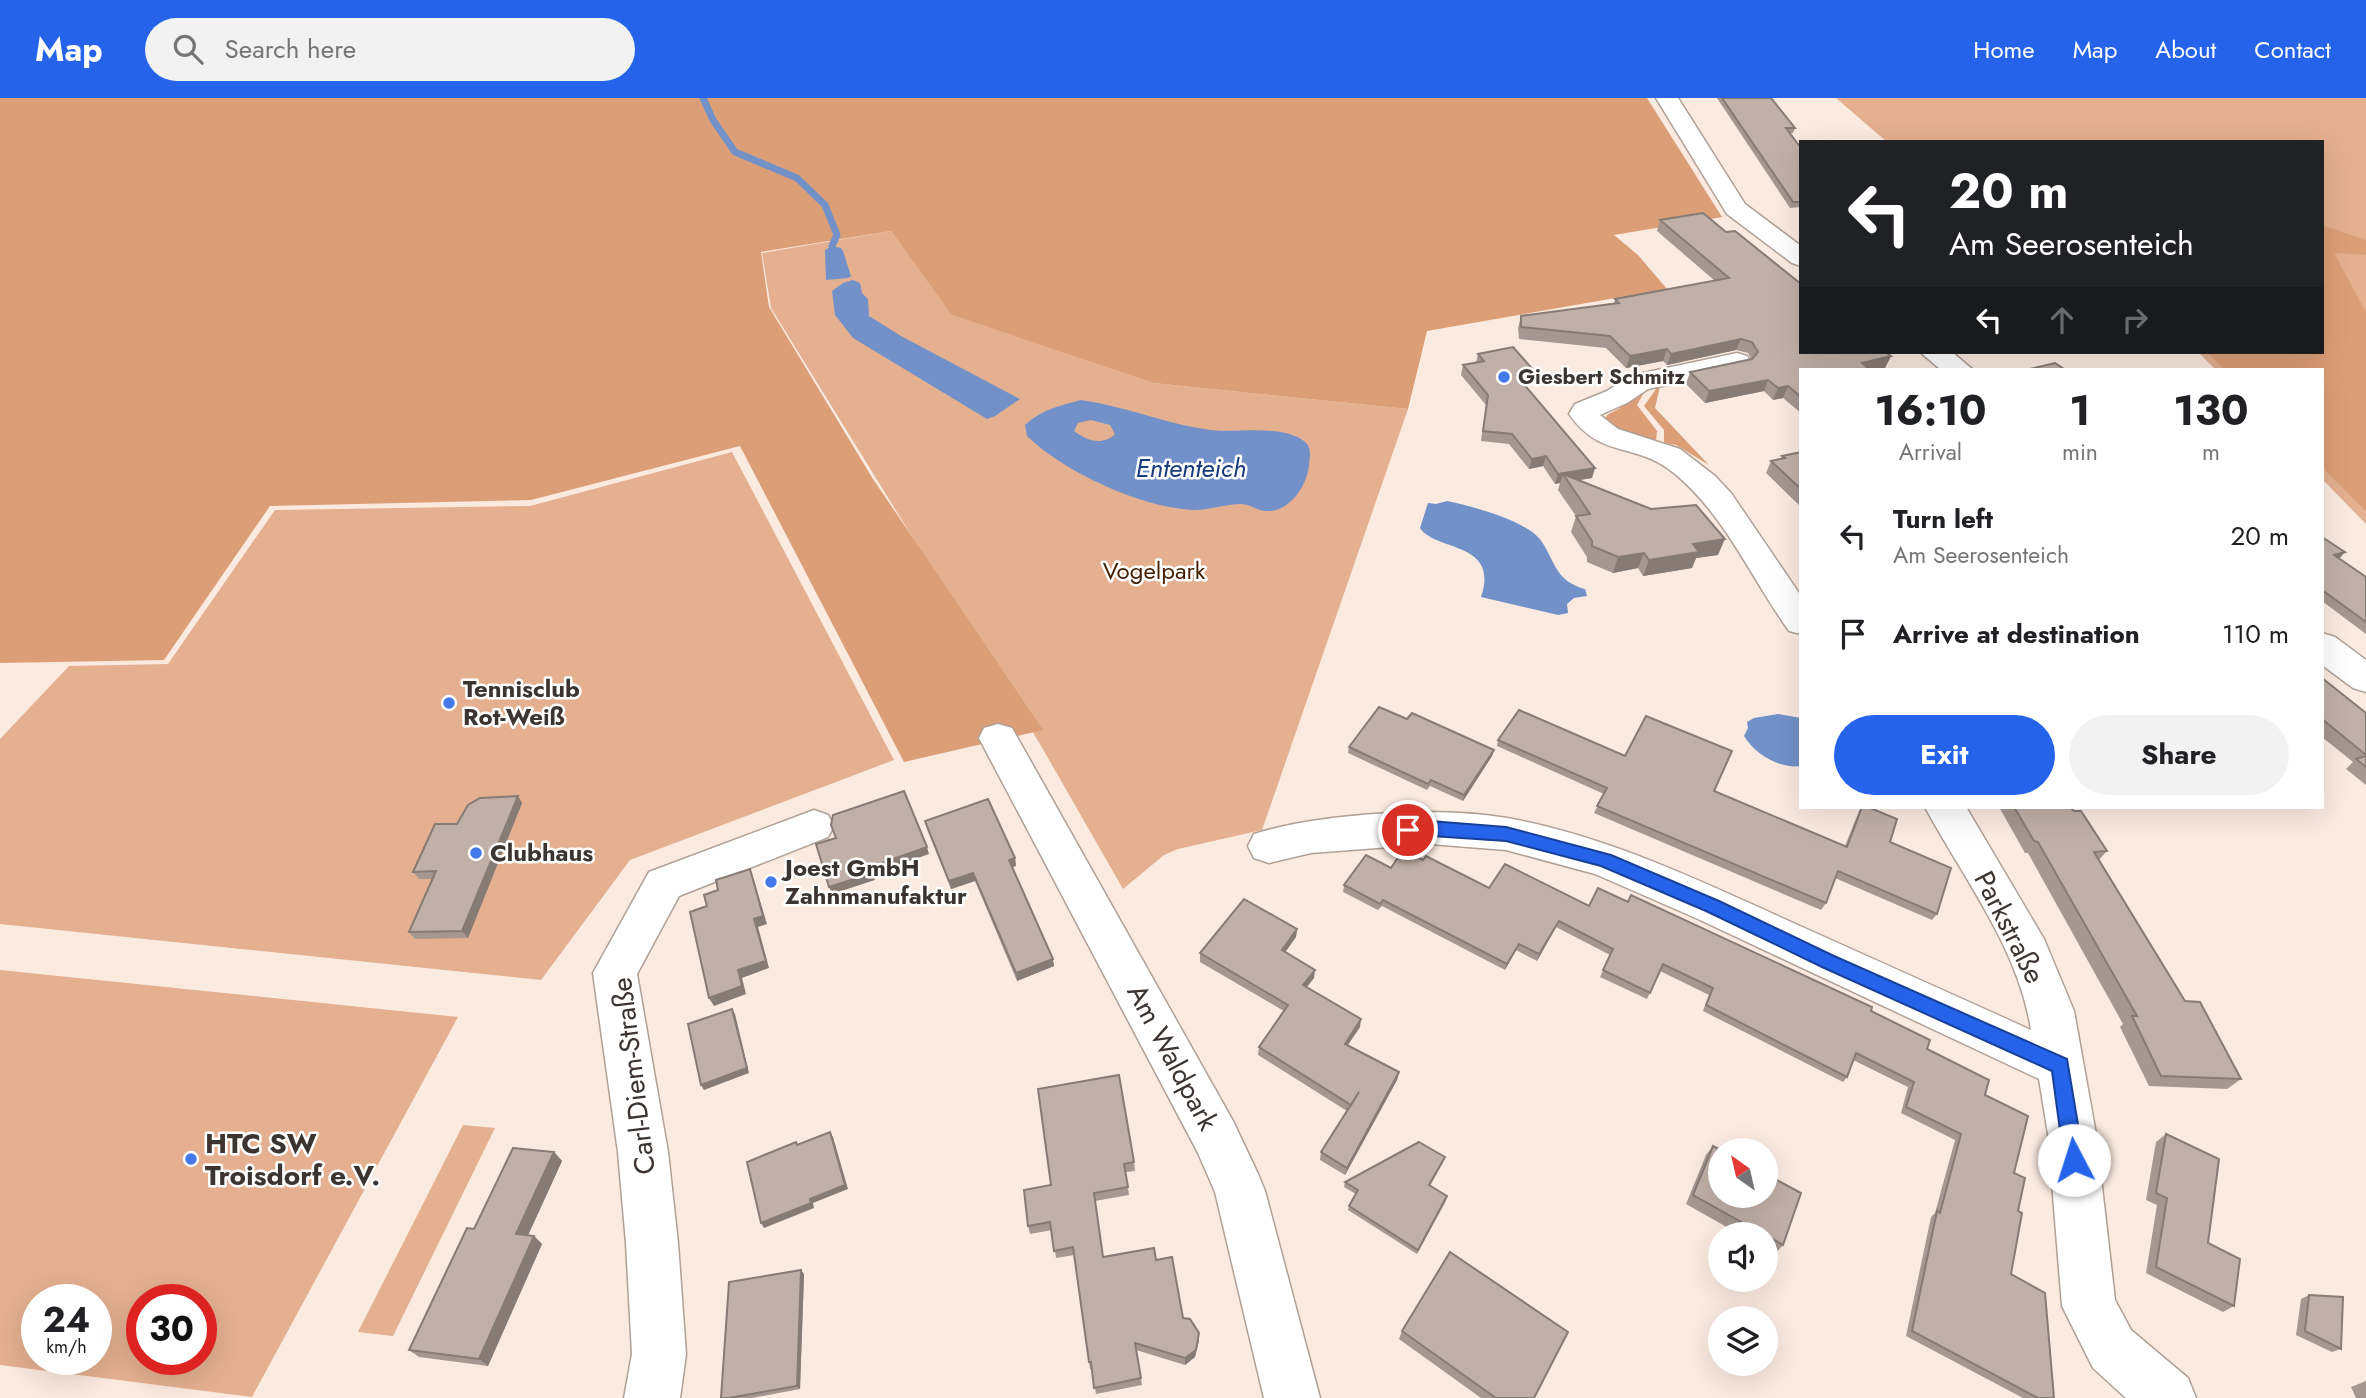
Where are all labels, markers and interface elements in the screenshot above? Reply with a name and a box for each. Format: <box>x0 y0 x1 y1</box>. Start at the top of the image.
search box <box>145 18 635 81</box>
text: Map <box>35 26 103 73</box>
icon: search <box>169 30 207 68</box>
text: Search here <box>225 30 356 68</box>
text: Home <box>1973 32 2035 67</box>
text: Map <box>2073 32 2117 67</box>
text: About <box>2155 32 2216 67</box>
text: Contact <box>2254 32 2331 67</box>
text: 20 m <box>1949 156 2068 226</box>
icon: left <box>1834 168 1925 259</box>
text: Am Seerosenteich <box>1949 221 2194 267</box>
icon: left <box>1970 301 2008 339</box>
icon: ahead <box>2043 301 2081 339</box>
icon: right <box>2116 301 2154 339</box>
place label: Giesbert Schmitz <box>1518 362 1685 392</box>
marker: Giesbert Schmitz <box>1496 369 1512 385</box>
text: 16:10 <box>1874 380 1987 441</box>
text: 1 <box>2069 380 2091 441</box>
text: 130 <box>2173 380 2249 441</box>
text: Arrival <box>1899 435 1962 469</box>
text: min <box>2062 435 2098 469</box>
text: m <box>2202 435 2220 469</box>
water label: Ententeich <box>1136 449 1246 487</box>
text: Turn left <box>1893 500 1993 538</box>
icon: left <box>1834 517 1872 555</box>
text: 20 m <box>2231 517 2289 555</box>
text: Am Seerosenteich <box>1893 538 2069 572</box>
park label: Vogelpark <box>1103 553 1206 588</box>
icon: arrive <box>1834 615 1872 653</box>
text: Arrive at destination <box>1893 615 2140 653</box>
text: 110 m <box>2222 615 2289 653</box>
place label: Tennisclub Rot-Weiß <box>463 671 580 734</box>
marker: Tennisclub Rot-Weiß <box>441 695 457 711</box>
button: Exit <box>1834 715 2055 795</box>
button: Share <box>2069 715 2289 795</box>
pin <box>1378 800 1438 860</box>
icon: arrive <box>1389 811 1427 849</box>
place label: Clubhaus <box>490 835 593 870</box>
marker: Clubhaus <box>468 845 484 861</box>
place label: Joest GmbH Zahnmanufaktur <box>781 850 967 913</box>
street label: Parkstraße <box>1964 864 2055 991</box>
marker: Joest GmbH Zahnmanufaktur <box>763 874 779 890</box>
street label: Carl-Diem-Straße <box>601 975 666 1177</box>
street label: Am Waldpark <box>1117 977 1229 1138</box>
place label: HTC SW Troisdorf e.V. <box>205 1123 380 1196</box>
position arrow <box>2037 1123 2111 1197</box>
north arrow <box>1708 1138 1778 1208</box>
map controls <box>1708 1138 1778 1376</box>
marker: HTC SW Troisdorf e.V. <box>183 1151 199 1167</box>
button: sound <box>1708 1222 1778 1292</box>
speed limit sign: 30 <box>126 1284 217 1375</box>
text: 24 <box>43 1295 90 1345</box>
button: layers <box>1708 1306 1778 1376</box>
text: km/h <box>46 1334 87 1360</box>

